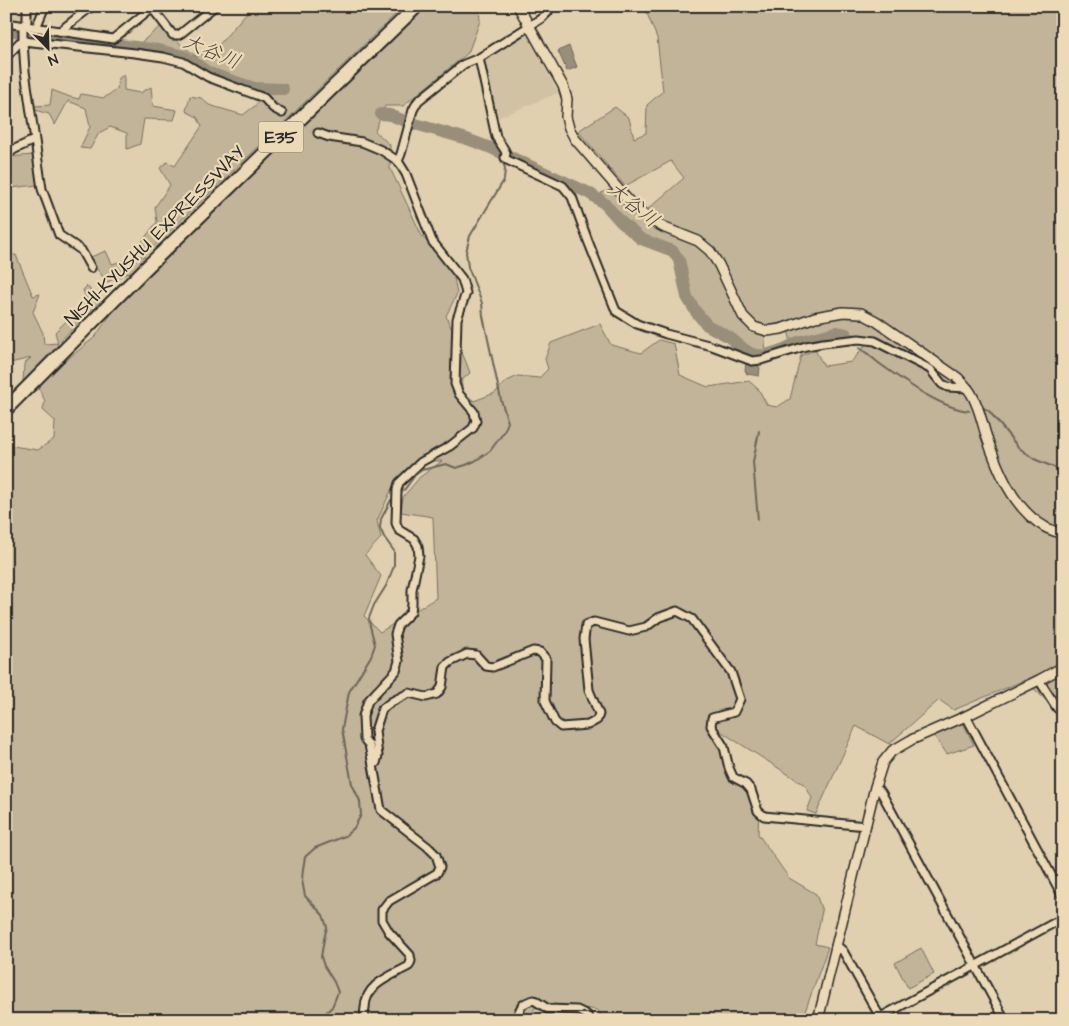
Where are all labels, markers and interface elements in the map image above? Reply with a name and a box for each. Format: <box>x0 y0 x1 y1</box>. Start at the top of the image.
north arrow <box>22 22 72 72</box>
water label: 大谷川 <box>179 27 245 77</box>
text: N <box>45 48 61 70</box>
road number: E35 <box>258 121 304 152</box>
street label: NISHI-KYUSHU EXPRESSWAY <box>59 140 251 332</box>
water label: 大谷川 <box>601 175 665 235</box>

